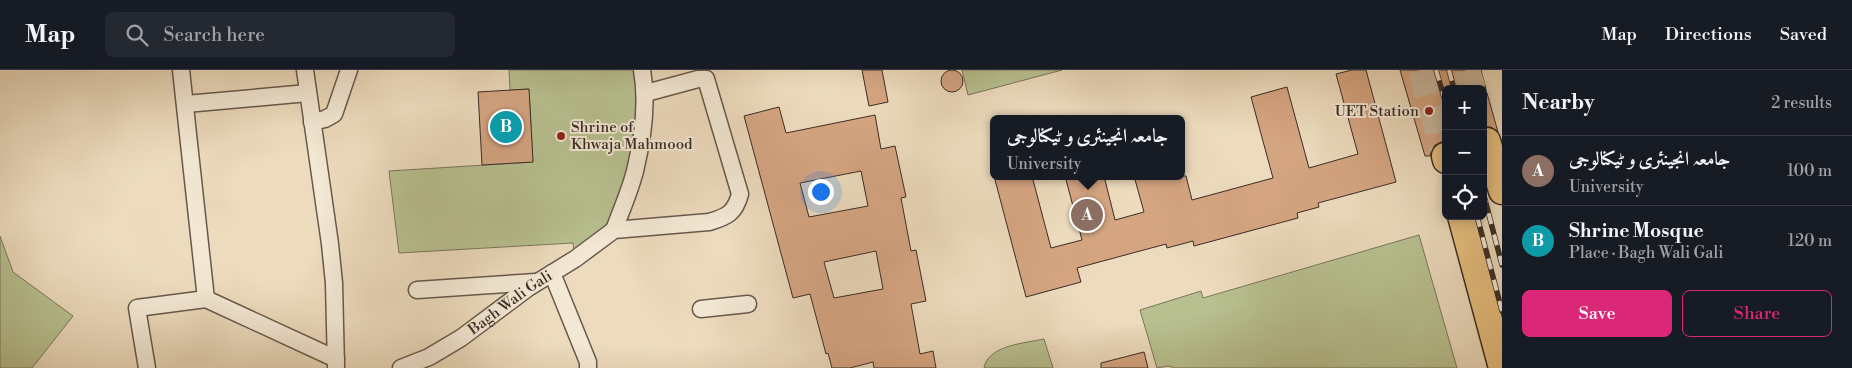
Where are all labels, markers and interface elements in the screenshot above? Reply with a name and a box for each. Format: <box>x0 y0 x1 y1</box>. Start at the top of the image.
search box <box>105 12 455 57</box>
text: Map <box>25 20 75 50</box>
icon: search <box>123 21 151 49</box>
text: Search here <box>163 23 265 47</box>
text: Map <box>1601 23 1637 46</box>
text: Directions <box>1665 23 1752 46</box>
text: Saved <box>1780 23 1827 46</box>
map controls <box>1442 85 1487 220</box>
button: + <box>1442 85 1487 130</box>
text: Nearby <box>1522 90 1595 116</box>
text: 2 results <box>1771 93 1832 113</box>
place label: UET Station <box>1335 102 1419 121</box>
marker: UET Station <box>1423 105 1435 117</box>
pin: B <box>490 108 522 146</box>
popup <box>990 115 1185 180</box>
place label: Shrine of Khwaja Mahmood <box>571 118 693 154</box>
text: جامعہ انجینئری و ٹیکنالوجی <box>1007 124 1168 148</box>
marker: Shrine of Khwaja Mahmood <box>555 130 567 142</box>
button: − <box>1442 130 1487 175</box>
text: جامعہ انجینئری و ٹیکنالوجی <box>1569 147 1730 171</box>
text: University <box>1007 154 1081 174</box>
text: A <box>1532 161 1544 181</box>
text: 100 m <box>1787 161 1832 181</box>
button: locate <box>1442 175 1487 220</box>
text: University <box>1569 177 1643 197</box>
your location <box>808 179 834 205</box>
pin: A <box>1071 196 1103 234</box>
text: Shrine Mosque <box>1569 219 1704 243</box>
text: B <box>1532 231 1544 251</box>
text: 120 m <box>1788 231 1832 251</box>
text: Place · Bagh Wali Gali <box>1569 243 1723 263</box>
street label: Bagh Wali Gali <box>464 266 556 339</box>
button: Save <box>1522 290 1672 337</box>
button: Share <box>1682 290 1832 337</box>

